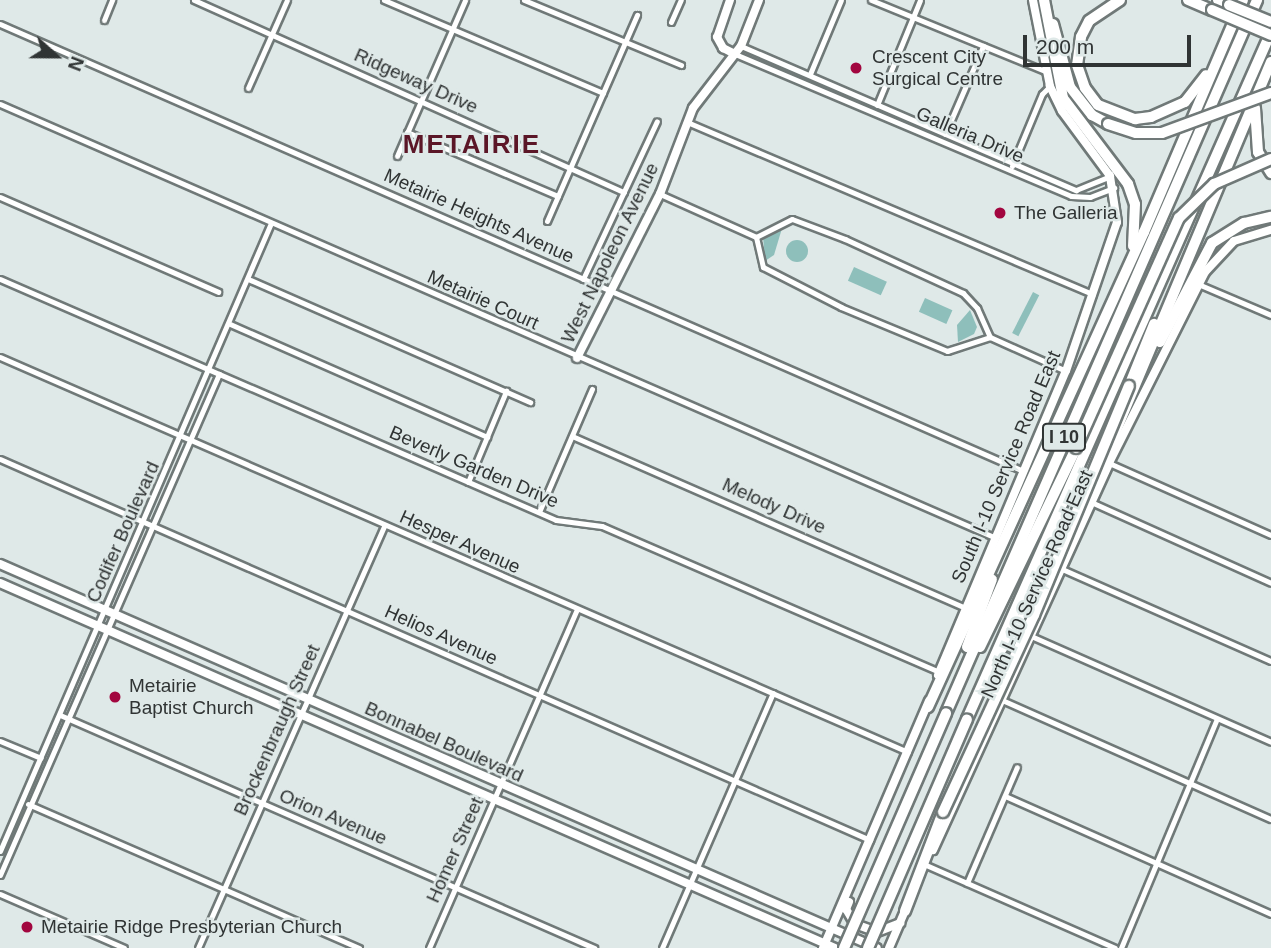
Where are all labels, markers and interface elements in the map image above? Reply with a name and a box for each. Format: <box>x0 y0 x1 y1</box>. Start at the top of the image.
north arrow <box>21 21 91 91</box>
scale bar <box>1026 21 1194 65</box>
text: 200 m <box>1036 35 1094 58</box>
street label: Ridgeway Drive <box>351 44 481 118</box>
place label: Crescent City Surgical Centre <box>872 46 1003 90</box>
text: N <box>64 54 88 74</box>
marker: Crescent City Surgical Centre <box>846 58 866 78</box>
street label: Galleria Drive <box>913 102 1027 168</box>
district label: METAIRIE <box>404 129 540 161</box>
street label: West Napoleon Avenue <box>556 159 664 347</box>
street label: Metairie Heights Avenue <box>380 164 578 268</box>
place label: The Galleria <box>1014 202 1117 224</box>
marker: The Galleria <box>992 205 1008 221</box>
street label: Metairie Court <box>424 265 542 335</box>
street label: South I-10 Service Road East <box>947 347 1065 587</box>
street label: Beverly Garden Drive <box>386 421 562 513</box>
road number: I 10 <box>1041 422 1087 452</box>
street label: Codifer Boulevard <box>82 458 164 606</box>
street label: North I-10 Service Road East <box>976 466 1098 702</box>
street label: Melody Drive <box>719 473 829 539</box>
street label: Hesper Avenue <box>396 505 524 579</box>
street label: Helios Avenue <box>381 600 501 670</box>
street label: Brockenbraugh Street <box>229 641 325 819</box>
place label: Metairie Baptist Church <box>129 675 254 719</box>
marker: Metairie Baptist Church <box>107 689 123 705</box>
street label: Bonnabel Boulevard <box>361 697 527 787</box>
street label: Orion Avenue <box>275 784 391 850</box>
street label: Homer Street <box>422 794 488 906</box>
place label: Metairie Ridge Presbyterian Church <box>41 916 342 938</box>
marker: Metairie Ridge Presbyterian Church <box>19 919 35 935</box>

